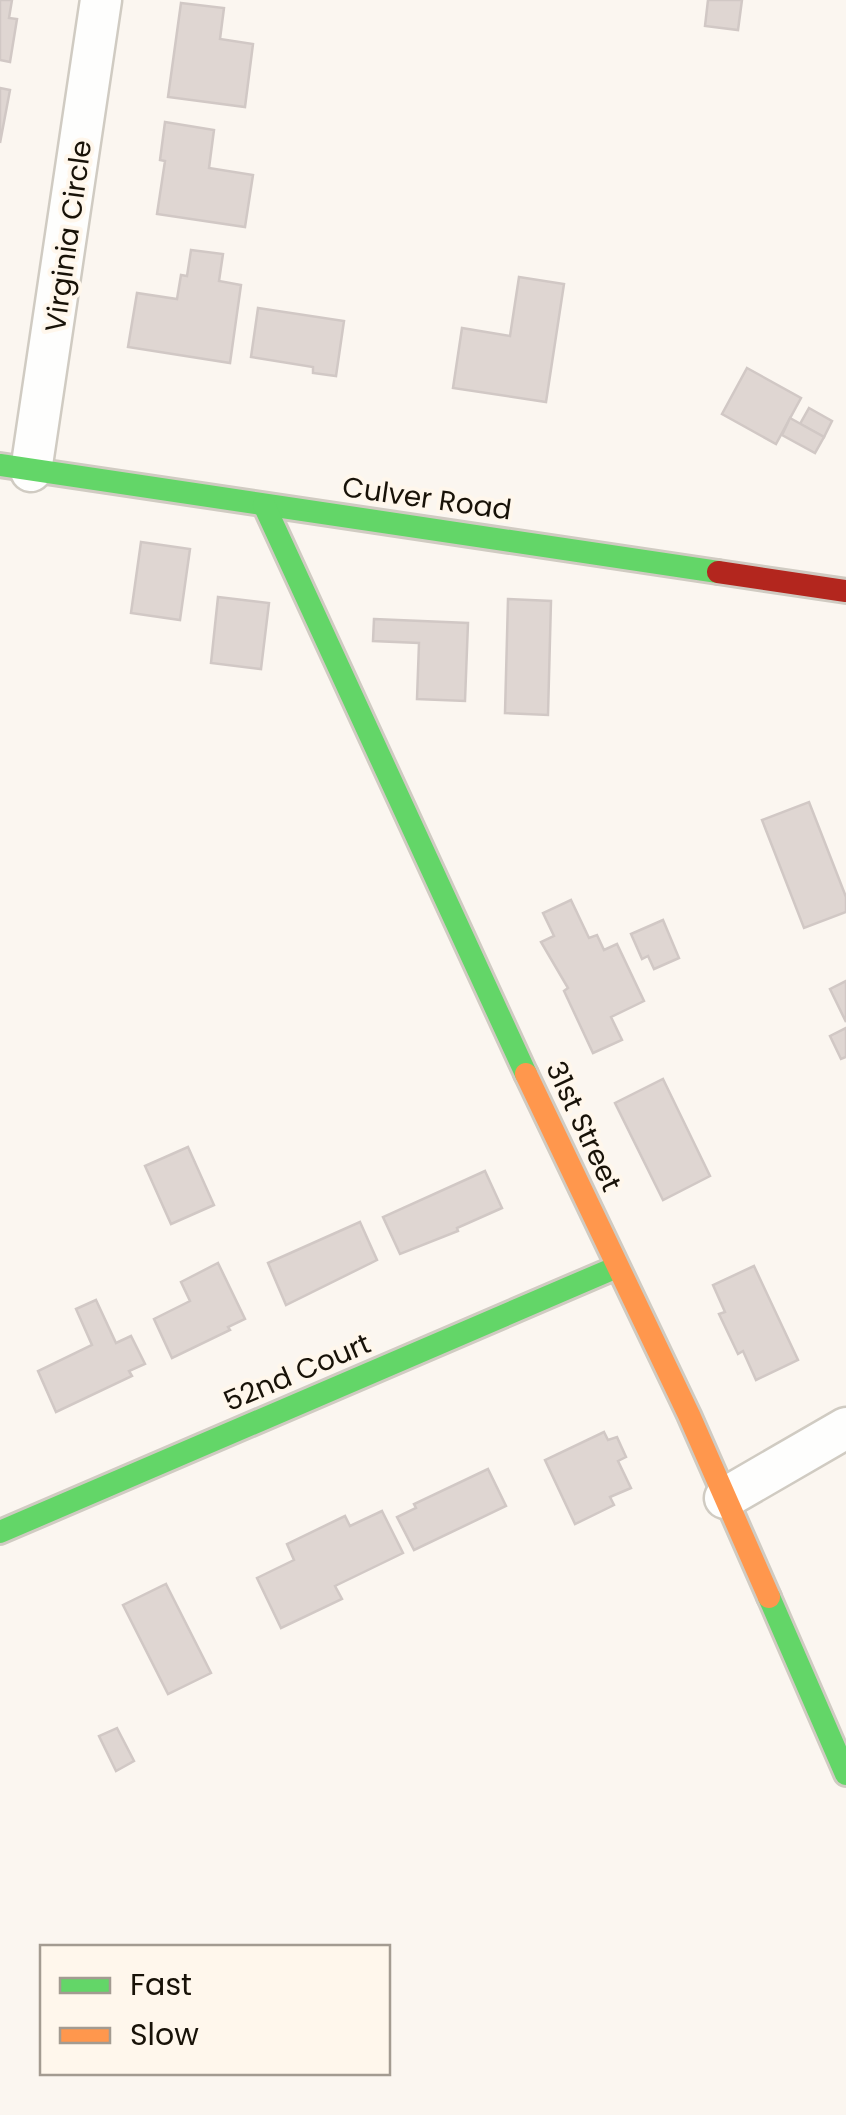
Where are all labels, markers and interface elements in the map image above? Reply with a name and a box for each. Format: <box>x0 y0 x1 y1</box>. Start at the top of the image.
street label: Virginia Circle <box>36 138 101 335</box>
street label: Culver Road <box>340 467 514 530</box>
street label: 31st Street <box>536 1055 631 1198</box>
street label: 52nd Court <box>218 1324 377 1421</box>
legend <box>40 1945 390 2075</box>
text: Fast <box>130 1963 192 2006</box>
text: Slow <box>130 2013 199 2056</box>

